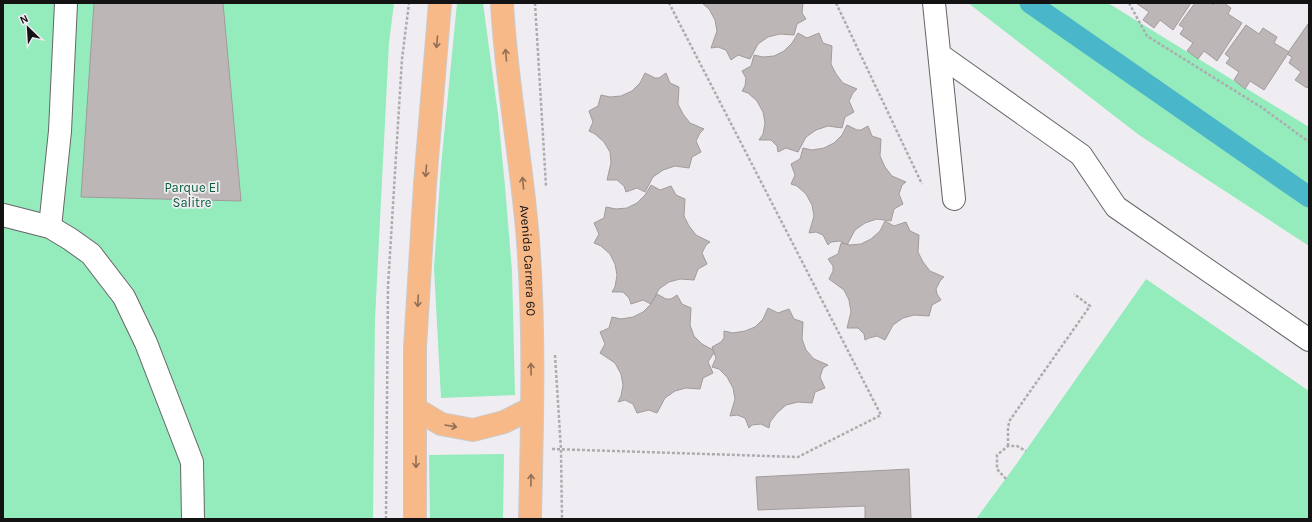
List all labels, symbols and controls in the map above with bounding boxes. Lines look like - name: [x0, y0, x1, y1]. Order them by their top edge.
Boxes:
- north arrow: [8, 8, 48, 48]
- text: N: [18, 12, 30, 27]
- one-way arrow: [434, 35, 441, 48]
- one-way arrow: [502, 49, 509, 62]
- one-way arrow: [422, 164, 430, 177]
- one-way arrow: [519, 177, 527, 190]
- park label: Parque El Salitre: [164, 180, 220, 210]
- street label: Avenida Carrera 60: [517, 204, 539, 317]
- one-way arrow: [414, 294, 421, 307]
- one-way arrow: [528, 363, 535, 376]
- one-way arrow: [444, 422, 457, 430]
- one-way arrow: [412, 455, 420, 468]
- one-way arrow: [527, 474, 535, 487]

